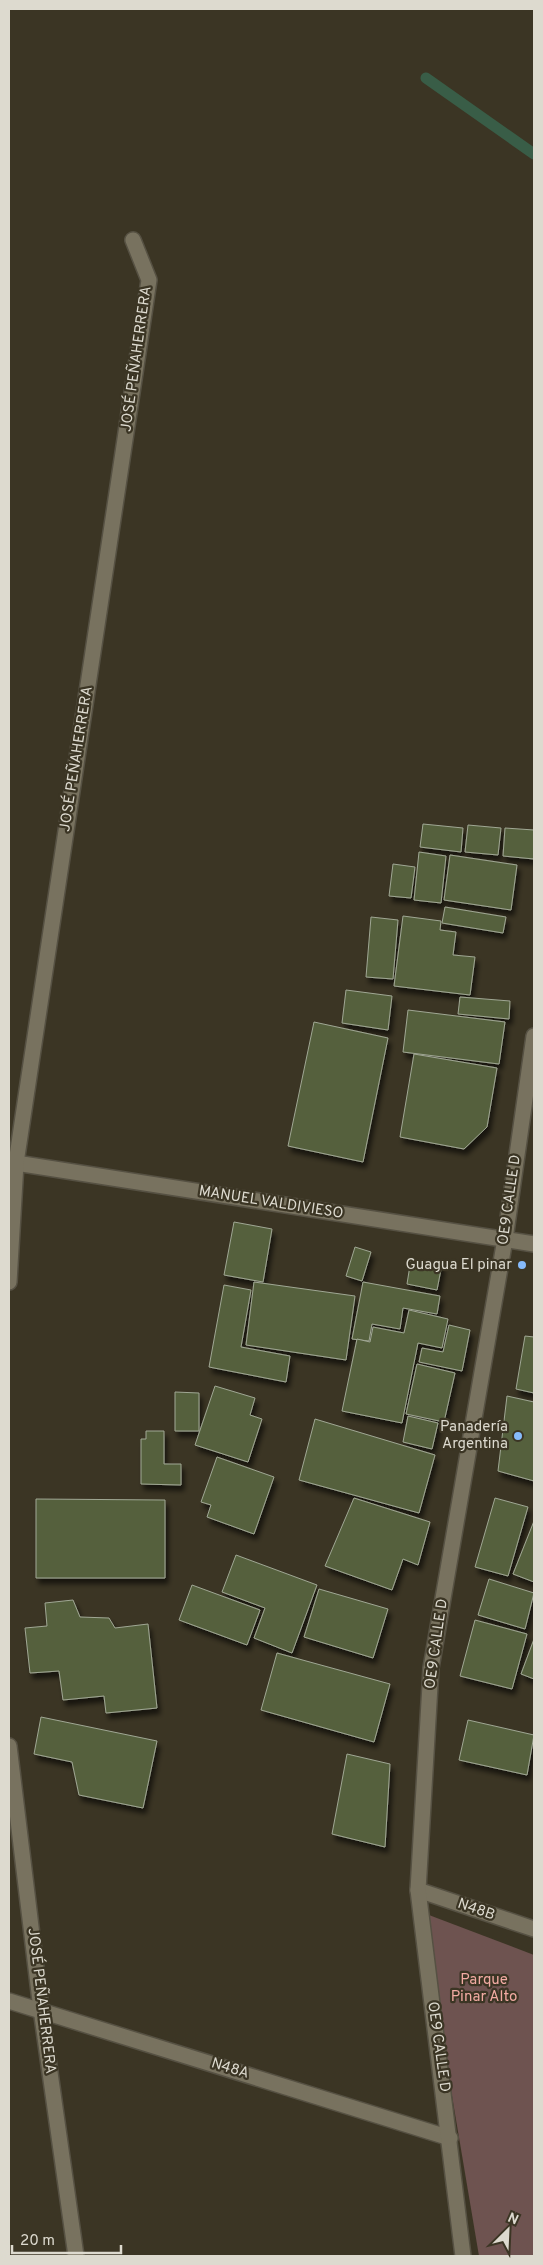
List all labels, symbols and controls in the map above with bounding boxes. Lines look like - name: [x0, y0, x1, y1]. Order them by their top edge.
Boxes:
- street label: JOSÉ PEÑAHERRERA: [116, 285, 157, 433]
- street label: JOSÉ PEÑAHERRERA: [55, 685, 98, 833]
- street label: OE9 CALLE D: [494, 1154, 526, 1246]
- street label: MANUEL VALDIVIESO: [197, 1182, 345, 1224]
- place label: Guagua El pinar: [405, 1256, 512, 1275]
- marker: Guagua El pinar: [516, 1259, 528, 1271]
- place label: Panadería Argentina: [440, 1418, 508, 1454]
- marker: Panadería Argentina: [512, 1430, 524, 1442]
- street label: OE9 CALLE D: [421, 1598, 453, 1690]
- street label: N48B: [455, 1895, 497, 1925]
- street label: JOSÉ PEÑAHERRERA: [23, 1927, 60, 2075]
- park label: Parque Pinar Alto: [451, 1971, 517, 2007]
- street label: OE9 CALLE D: [422, 2001, 454, 2093]
- street label: N48A: [209, 2054, 251, 2084]
- north arrow: [483, 2205, 533, 2255]
- text: N: [505, 2210, 521, 2229]
- scale bar: [12, 2222, 121, 2254]
- text: 20 m: [20, 2232, 55, 2251]

